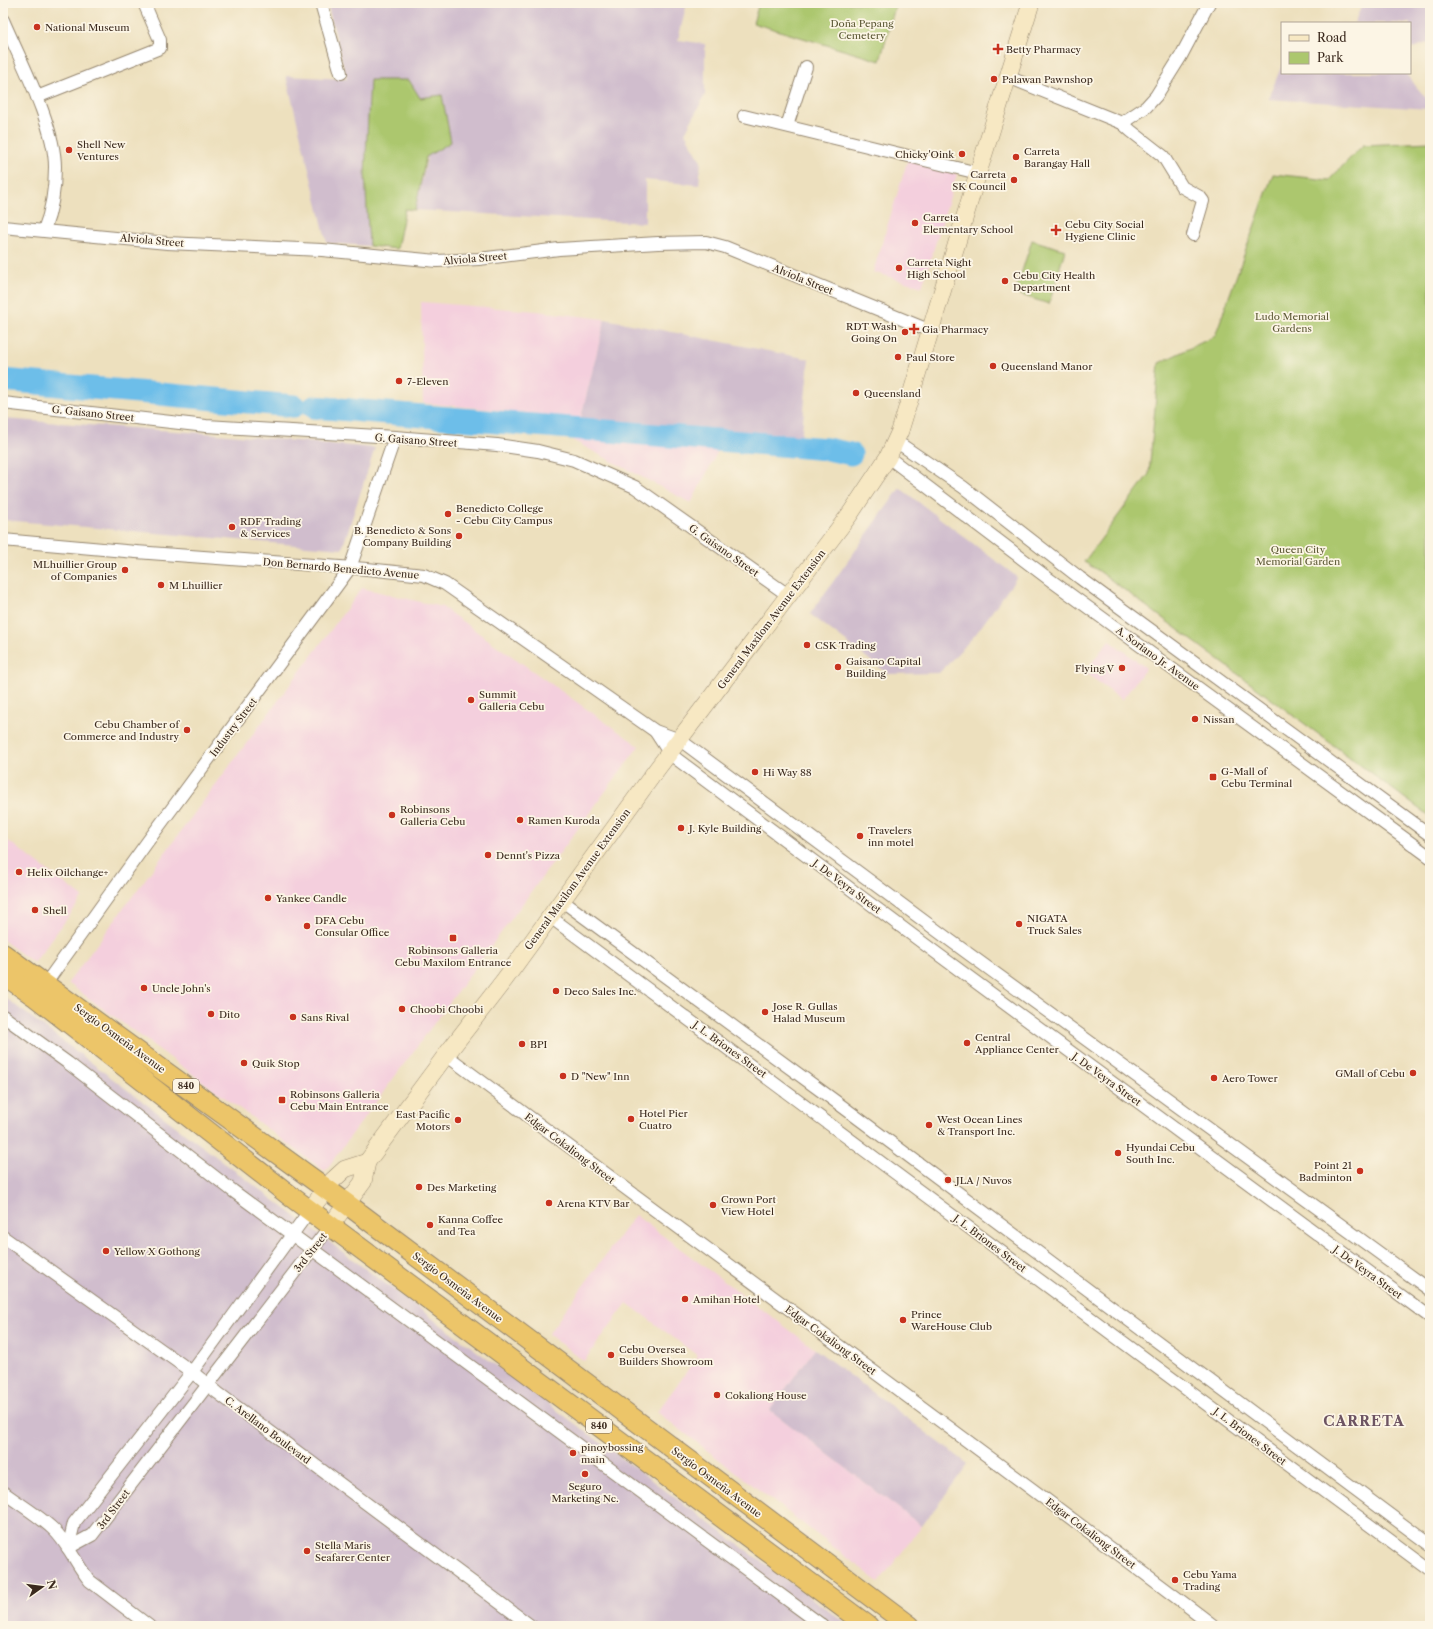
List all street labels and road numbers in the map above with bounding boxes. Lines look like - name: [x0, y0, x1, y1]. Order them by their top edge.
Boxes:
- street label: Alviola Street: [119, 231, 185, 250]
- street label: Alviola Street: [442, 249, 508, 268]
- street label: Alviola Street: [770, 261, 835, 298]
- street label: G. Gaisano Street: [51, 403, 135, 424]
- street label: G. Gaisano Street: [374, 431, 458, 450]
- street label: G. Gaisano Street: [686, 521, 762, 580]
- street label: General Maxilom Avenue Extension: [715, 546, 829, 692]
- street label: Don Bernardo Benedicto Avenue: [262, 555, 420, 582]
- street label: A. Soriano Jr. Avenue: [1113, 623, 1202, 693]
- street label: Industry Street: [207, 695, 260, 759]
- street label: General Maxilom Avenue Extension: [522, 805, 634, 953]
- street label: J. De Veyra Street: [808, 855, 884, 917]
- street label: Sergio Osmeña Avenue: [72, 1001, 168, 1076]
- street label: J. L. Briones Street: [689, 1017, 770, 1081]
- street label: J. De Veyra Street: [1068, 1049, 1144, 1109]
- road number: 840: [173, 1079, 199, 1093]
- street label: Edgar Cokaliong Street: [522, 1110, 618, 1187]
- street label: J. L. Briones Street: [949, 1210, 1029, 1275]
- street label: 3rd Street: [291, 1230, 330, 1275]
- street label: J. De Veyra Street: [1329, 1242, 1405, 1302]
- street label: Sergio Osmeña Avenue: [410, 1249, 506, 1326]
- street label: Edgar Cokaliong Street: [783, 1303, 879, 1378]
- street label: C. Arellano Boulevard: [222, 1394, 313, 1467]
- street label: J. L. Briones Street: [1209, 1403, 1289, 1468]
- road number: 840: [586, 1419, 612, 1433]
- street label: Sergio Osmeña Avenue: [669, 1444, 765, 1521]
- street label: 3rd Street: [94, 1486, 133, 1532]
- street label: Edgar Cokaliong Street: [1043, 1495, 1139, 1572]

